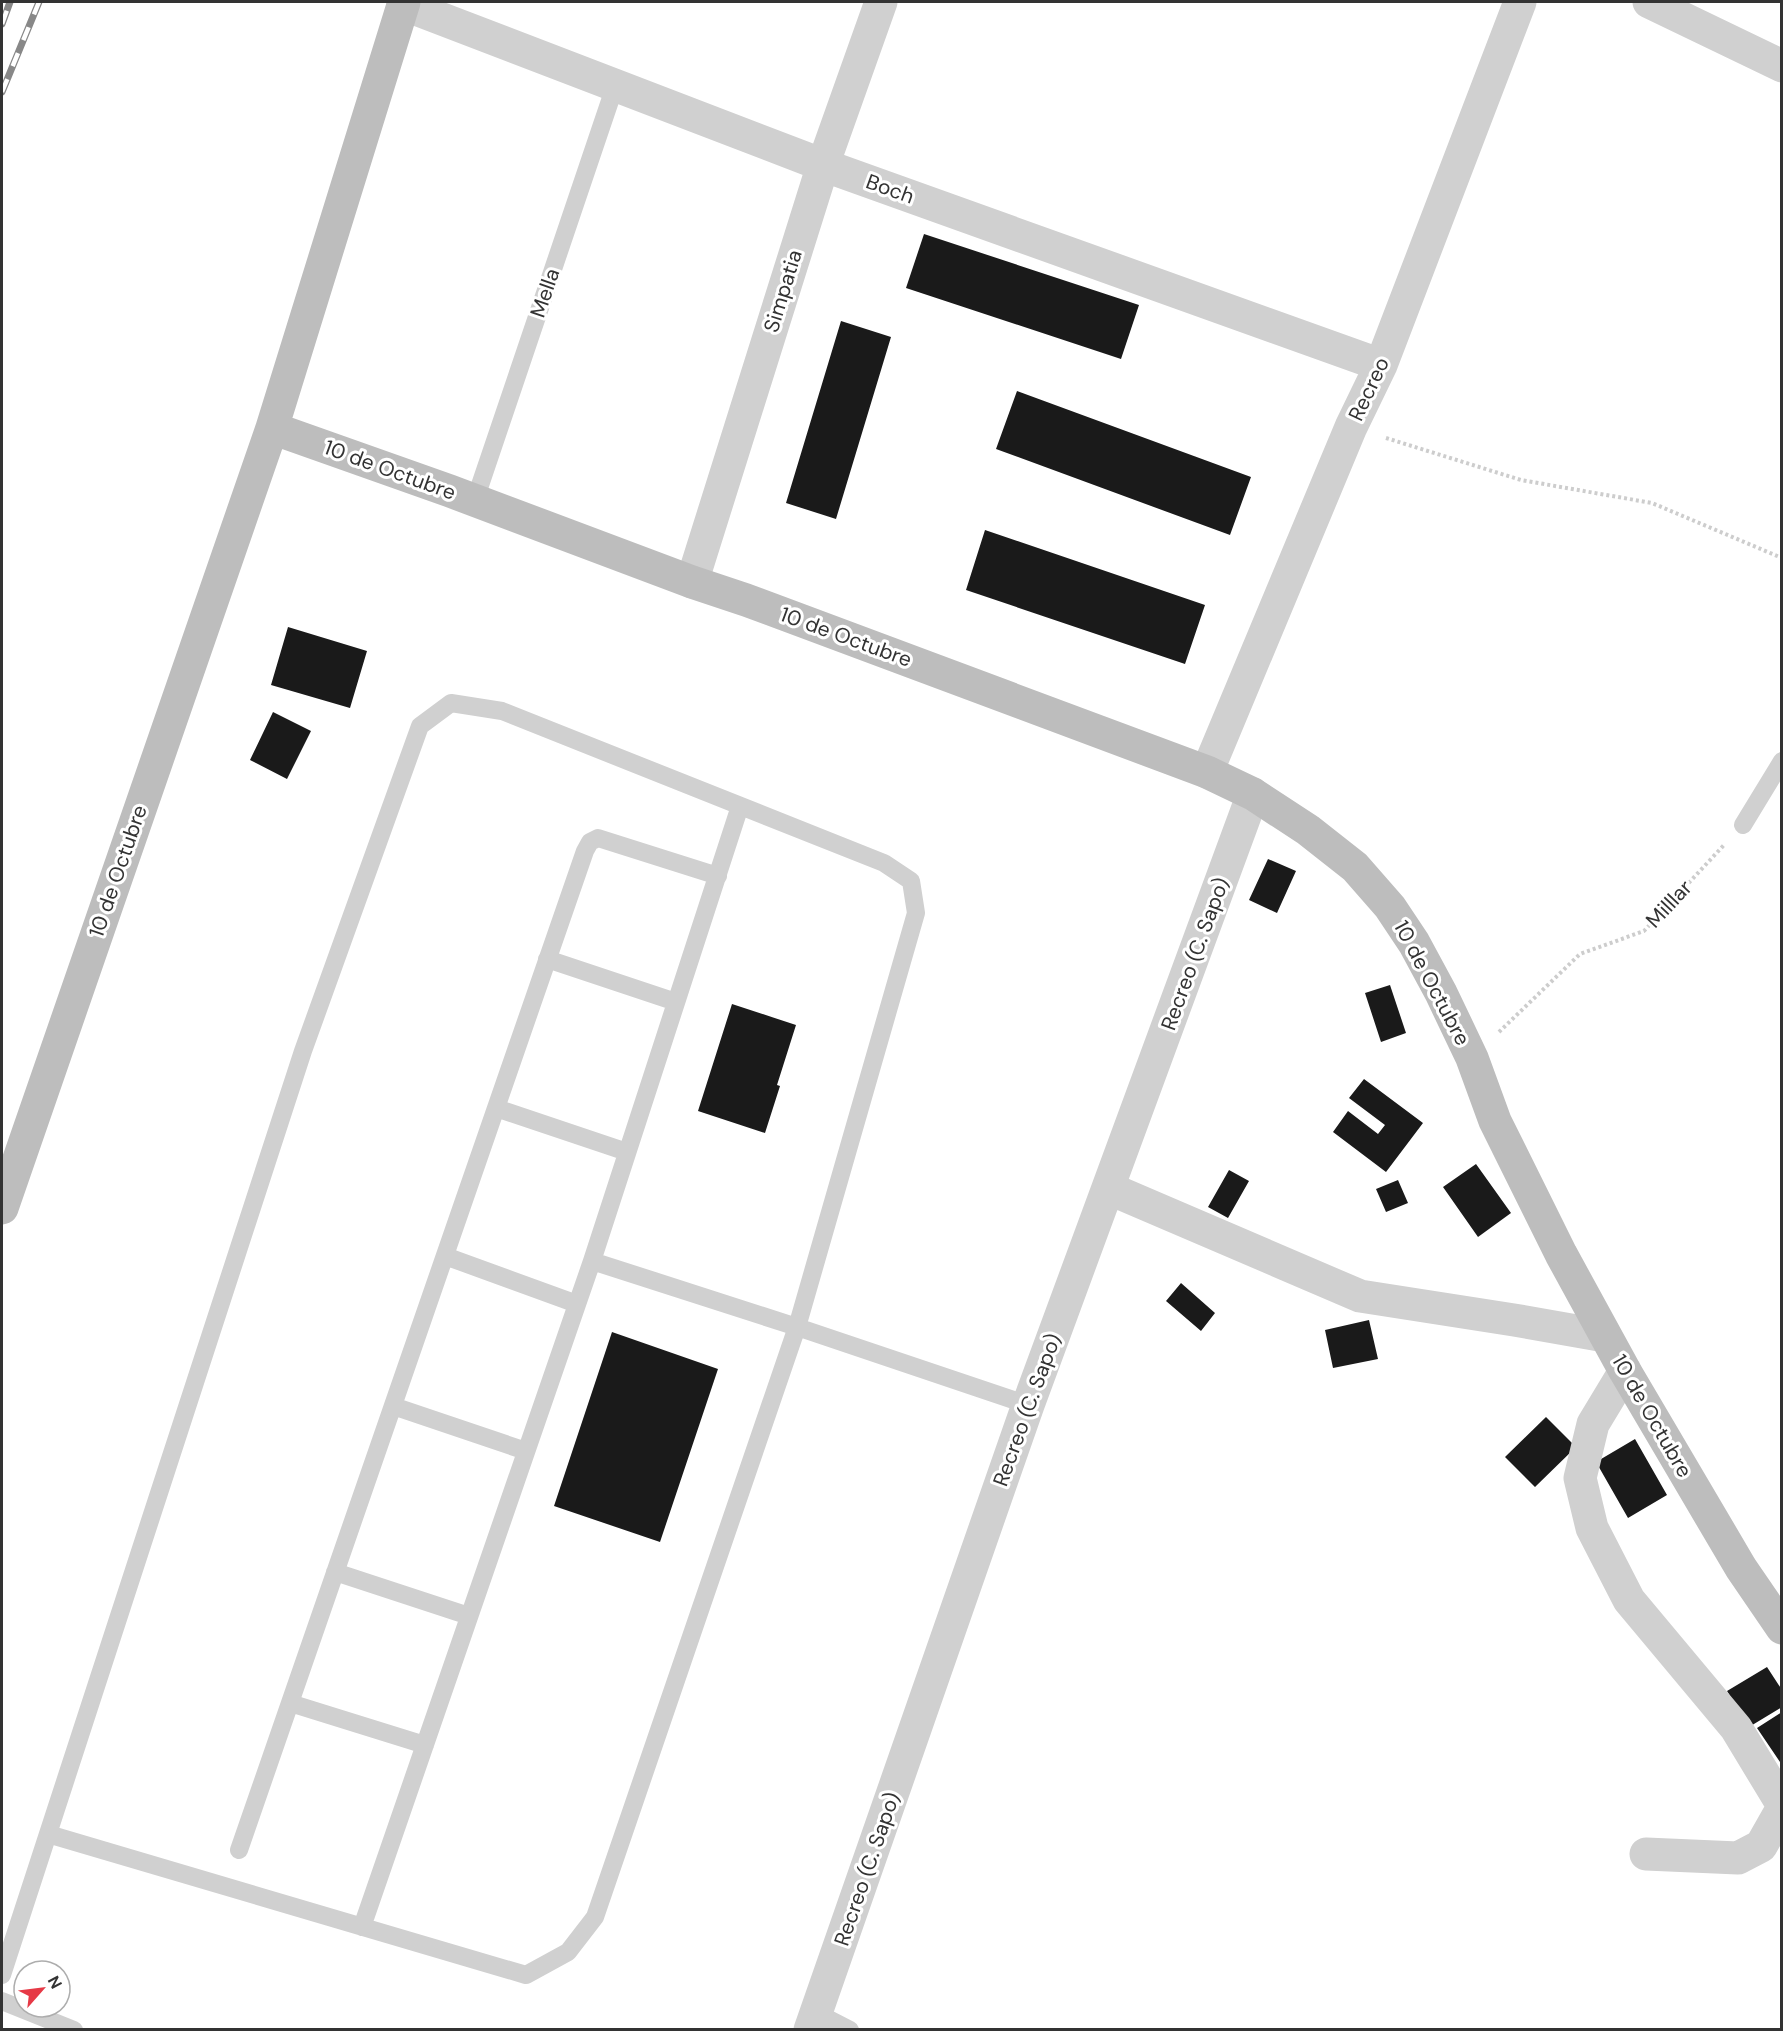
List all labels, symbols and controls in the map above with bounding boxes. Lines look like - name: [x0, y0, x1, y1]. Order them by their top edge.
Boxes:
- street label: Boch: [862, 167, 918, 211]
- street label: Simpatia: [757, 246, 809, 336]
- street label: Mella: [524, 265, 566, 321]
- street label: Recreo: [1342, 352, 1396, 426]
- street label: 10 de Octubre: [320, 433, 460, 507]
- street label: 10 de Octubre: [776, 600, 916, 674]
- street label: 10 de Octubre: [82, 801, 154, 941]
- street label: Recreo (C. Sapo): [1154, 874, 1236, 1034]
- street label: Milllar: [1640, 874, 1698, 934]
- street label: 10 de Octubre: [1387, 916, 1477, 1050]
- street label: Recreo (C. Sapo): [986, 1330, 1068, 1490]
- street label: 10 de Octubre: [1605, 1349, 1699, 1483]
- street label: Recreo (C. Sapo): [828, 1789, 906, 1949]
- north arrow: [12, 1959, 72, 2019]
- text: N: [43, 1972, 67, 1992]

